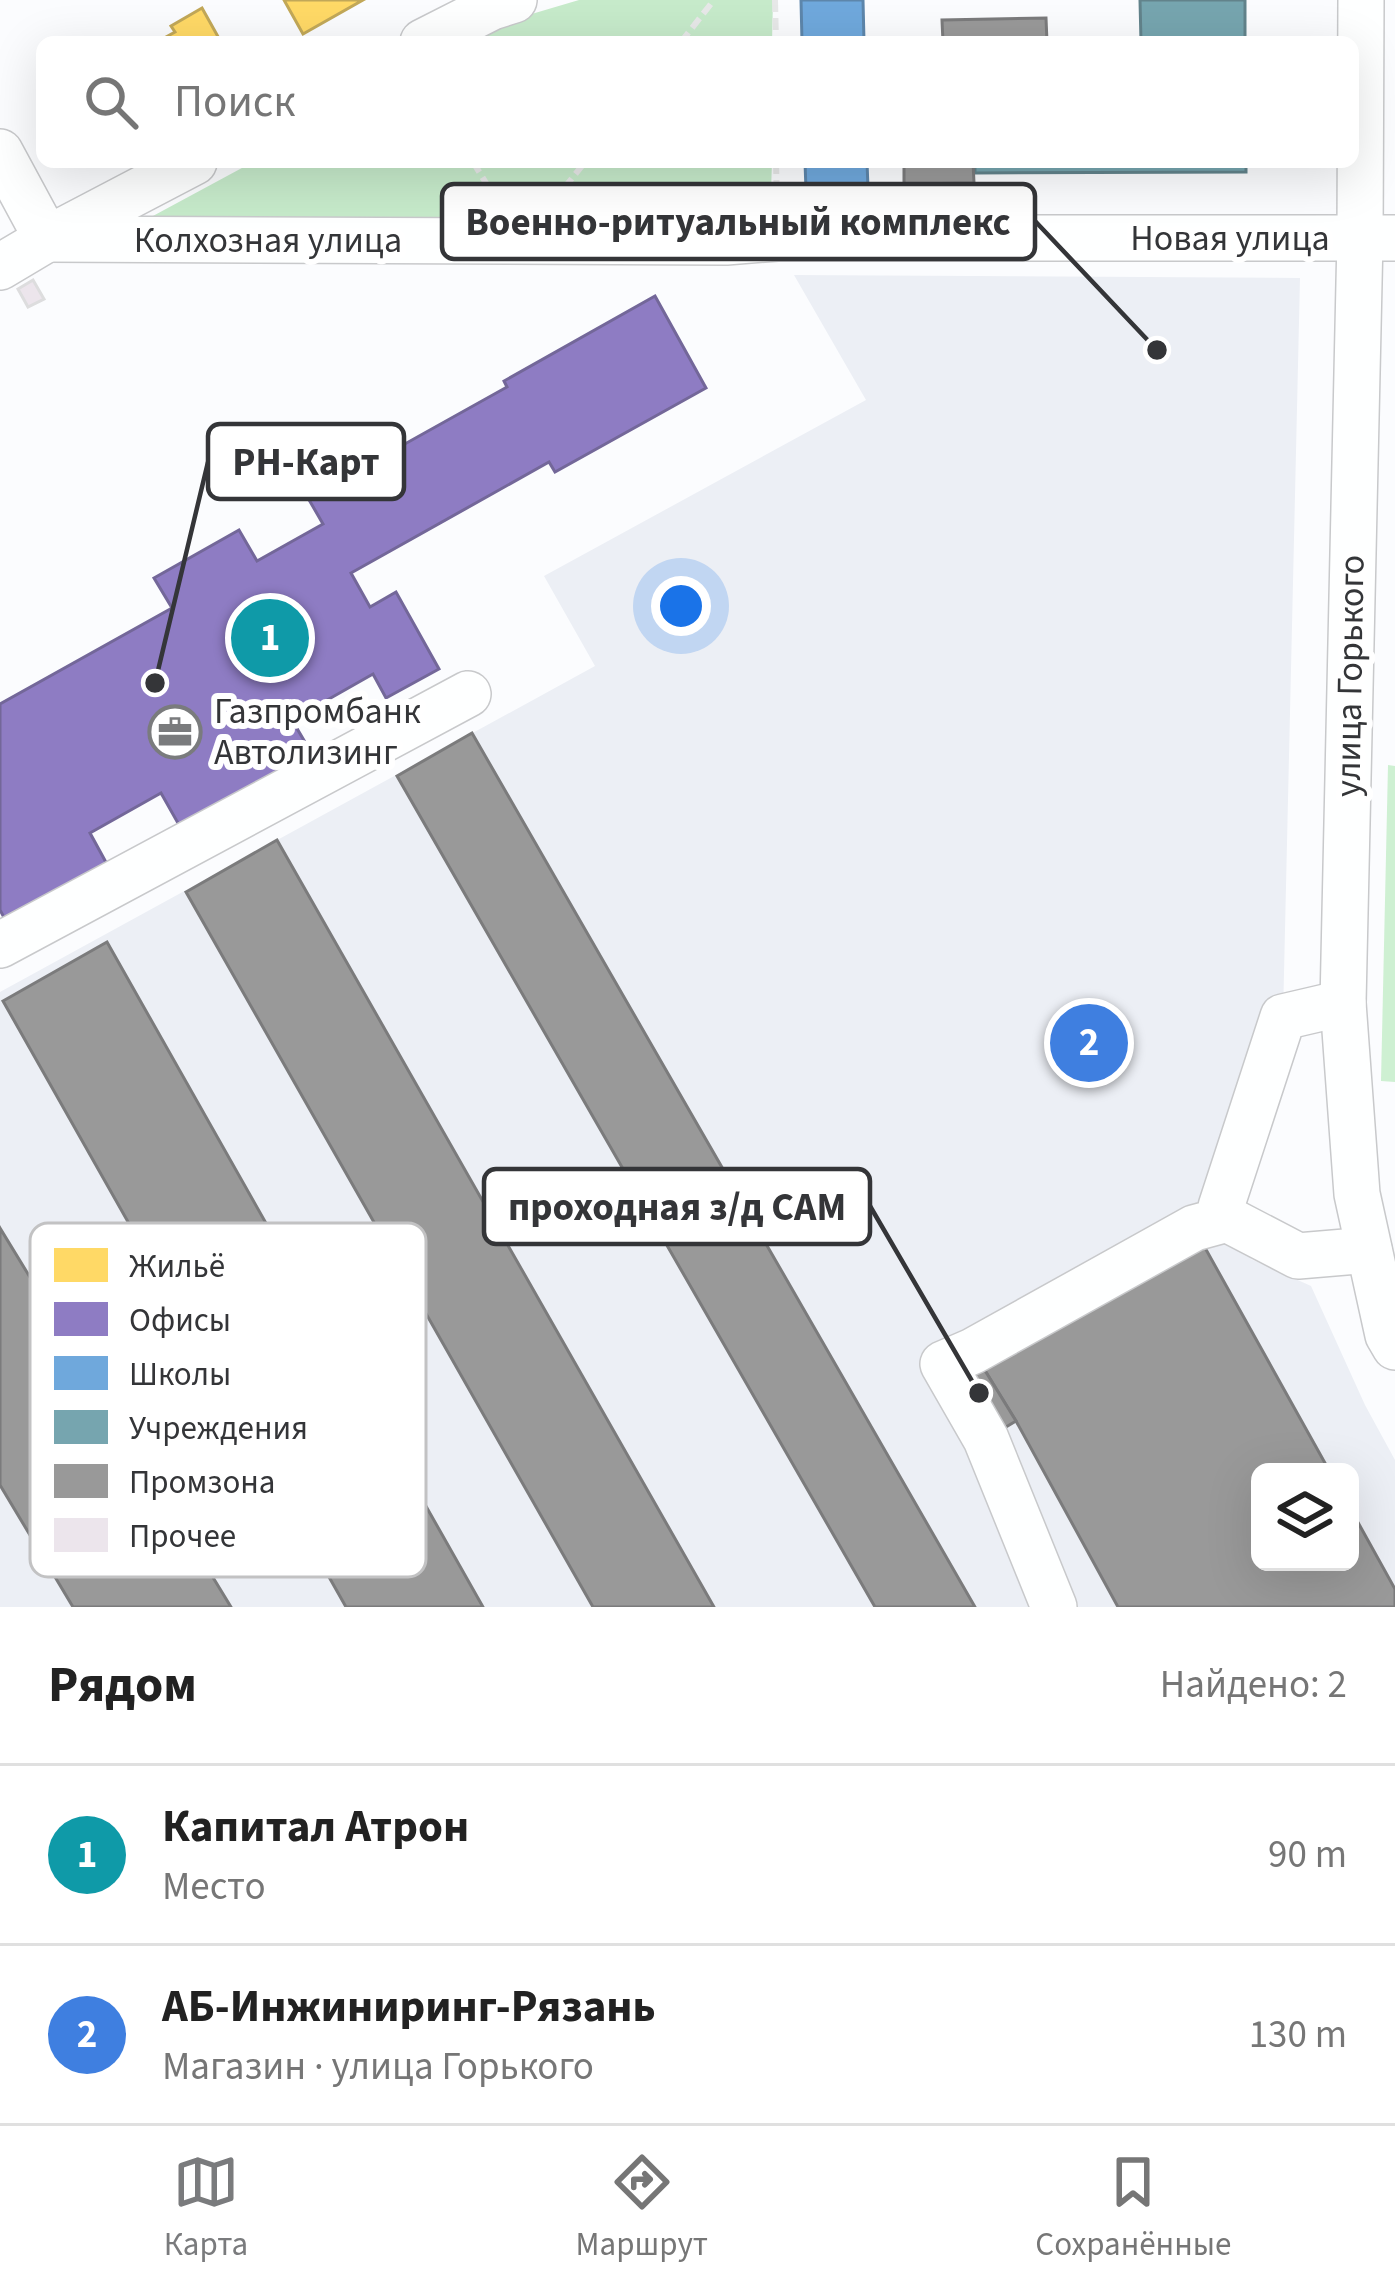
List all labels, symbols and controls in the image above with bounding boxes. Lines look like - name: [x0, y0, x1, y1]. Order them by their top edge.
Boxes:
- search box: [36, 36, 1359, 168]
- icon: search: [78, 69, 144, 135]
- text: Поиск: [174, 70, 296, 134]
- callout: Военно-ритуальный комплекс: [442, 184, 1035, 259]
- text: Военно-ритуальный комплекс: [465, 195, 1011, 251]
- street label: Новая улица: [1130, 213, 1330, 264]
- street label: Колхозная улица: [134, 215, 402, 266]
- callout: РН-Карт: [208, 424, 404, 499]
- text: РН-Карт: [232, 435, 380, 491]
- street label: улица Горького: [1322, 554, 1378, 798]
- your location: [651, 576, 711, 636]
- pin: 1: [231, 593, 309, 683]
- place label: Газпромбанк Автолизинг: [214, 686, 421, 778]
- office icon: Газпромбанк Автолизинг: [147, 704, 203, 760]
- pin: 2: [1050, 998, 1128, 1088]
- callout: проходная з/д САМ: [484, 1169, 870, 1244]
- text: проходная з/д САМ: [508, 1180, 846, 1236]
- legend: [30, 1223, 426, 1577]
- text: Жильё: [129, 1243, 225, 1290]
- text: Офисы: [129, 1297, 231, 1344]
- text: Школы: [129, 1351, 231, 1398]
- text: Учреждения: [129, 1405, 308, 1452]
- text: Промзона: [129, 1459, 276, 1506]
- map controls: [1251, 1463, 1359, 1571]
- button: layers: [1251, 1463, 1359, 1571]
- text: Прочее: [129, 1513, 236, 1560]
- text: Рядом: [48, 1649, 197, 1721]
- text: Найдено: 2: [1160, 1657, 1347, 1713]
- text: Капитал Атрон: [162, 1795, 469, 1859]
- text: 1: [77, 1827, 97, 1883]
- text: 90 m: [1268, 1827, 1347, 1883]
- text: Место: [162, 1859, 266, 1915]
- text: АБ-Инжиниринг-Рязань: [162, 1975, 656, 2039]
- text: 2: [77, 2007, 97, 2063]
- text: 130 m: [1249, 2007, 1347, 2063]
- text: Магазин · улица Горького: [162, 2039, 594, 2095]
- tab: Карта: [164, 2149, 248, 2268]
- tab: Маршрут: [576, 2149, 708, 2268]
- tab: Сохранённые: [1035, 2149, 1231, 2268]

